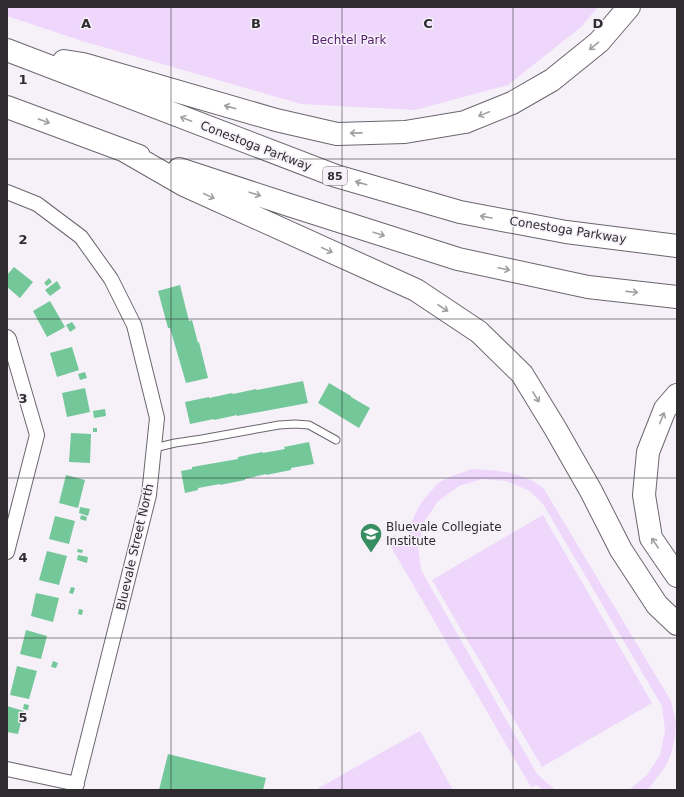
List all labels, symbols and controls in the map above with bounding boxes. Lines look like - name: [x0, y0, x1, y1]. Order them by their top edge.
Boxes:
- text: A: [81, 16, 91, 31]
- text: B: [251, 16, 261, 31]
- text: C: [423, 16, 433, 31]
- text: D: [593, 16, 604, 31]
- park label: Bechtel Park: [312, 33, 387, 47]
- one-way arrow: [588, 42, 599, 51]
- text: 1: [18, 72, 28, 87]
- one-way arrow: [223, 103, 236, 110]
- one-way arrow: [478, 111, 490, 119]
- one-way arrow: [181, 114, 193, 122]
- one-way arrow: [37, 117, 49, 125]
- street label: Conestoga Parkway: [198, 118, 314, 174]
- one-way arrow: [350, 129, 363, 137]
- road number: 85: [323, 167, 347, 185]
- one-way arrow: [354, 179, 367, 186]
- one-way arrow: [249, 191, 262, 198]
- one-way arrow: [202, 193, 214, 200]
- one-way arrow: [480, 213, 493, 221]
- street label: Conestoga Parkway: [509, 214, 627, 246]
- one-way arrow: [372, 231, 385, 238]
- text: 2: [18, 232, 28, 247]
- one-way arrow: [321, 247, 333, 254]
- one-way arrow: [497, 266, 510, 274]
- one-way arrow: [625, 288, 638, 296]
- one-way arrow: [437, 304, 448, 312]
- text: 3: [18, 391, 28, 406]
- one-way arrow: [532, 391, 540, 402]
- one-way arrow: [658, 413, 666, 425]
- street label: Bluevale Street North: [114, 482, 156, 612]
- place label: Bluevale Collegiate Institute: [386, 520, 502, 548]
- school or university icon: Bluevale Collegiate Institute: [358, 521, 384, 554]
- one-way arrow: [651, 538, 659, 549]
- text: 4: [18, 550, 28, 565]
- text: 5: [18, 710, 28, 725]

